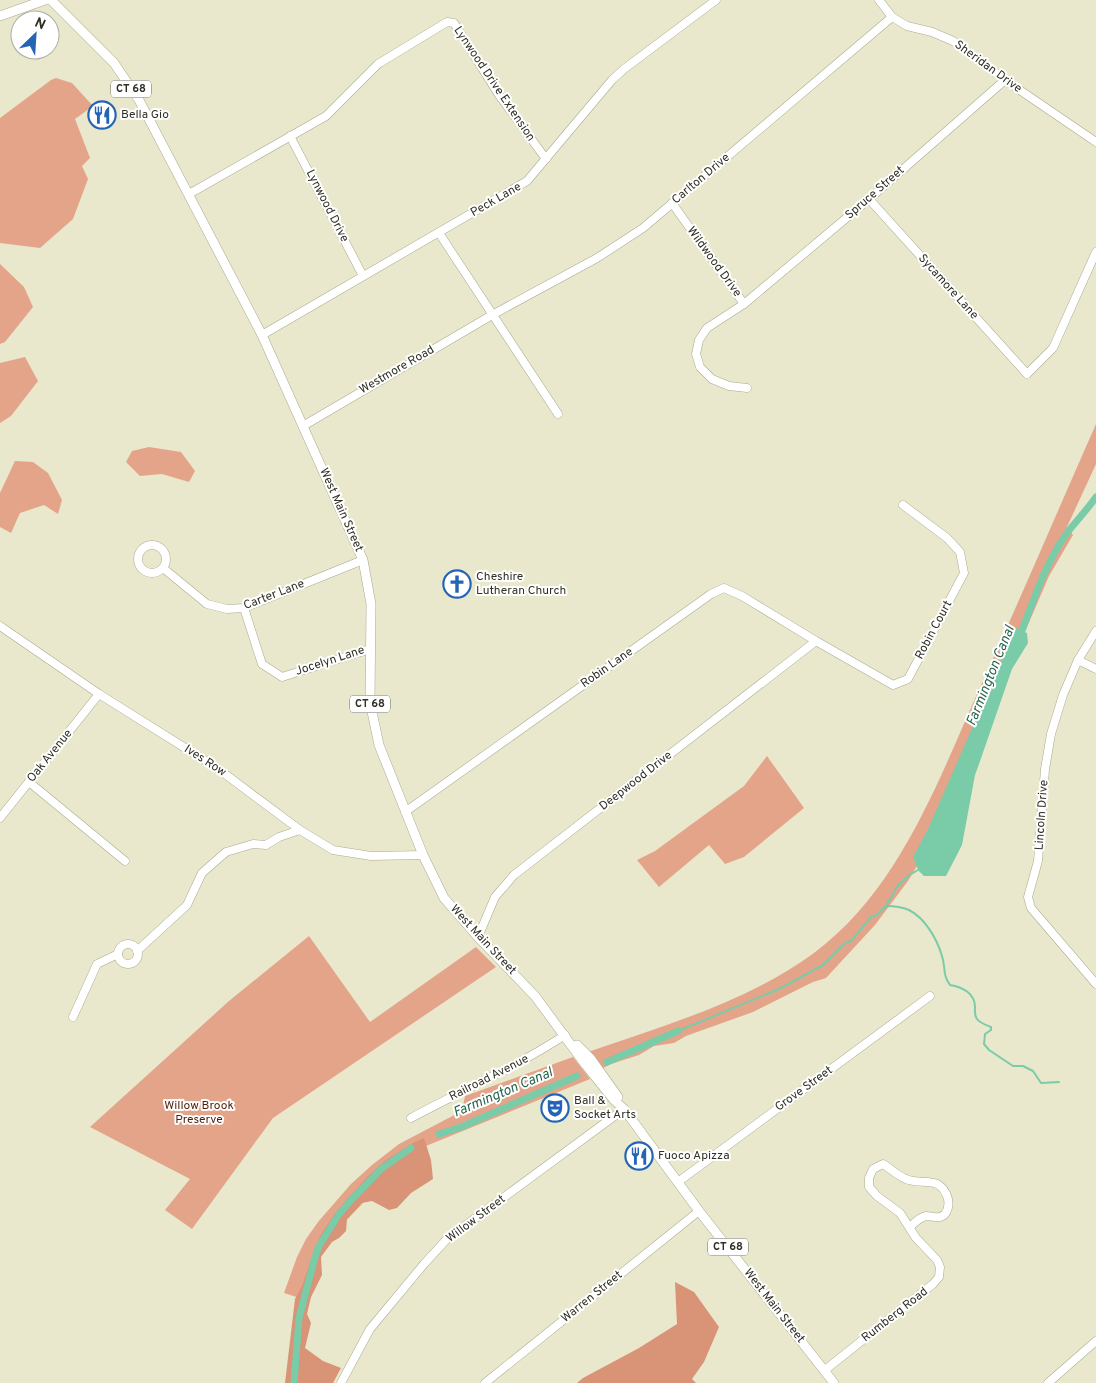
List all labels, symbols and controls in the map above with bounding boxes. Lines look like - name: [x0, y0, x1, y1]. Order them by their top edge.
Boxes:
- north arrow: [10, 10, 60, 60]
- text: N: [32, 15, 48, 34]
- street label: Lynwood Drive Extension: [449, 23, 539, 145]
- street label: Sheridan Drive: [951, 37, 1025, 97]
- road number: CT 68: [111, 80, 151, 98]
- restaurant icon: Bella Gio: [87, 100, 117, 130]
- place label: Bella Gio: [121, 107, 169, 123]
- street label: Carlton Drive: [669, 150, 733, 208]
- street label: Spruce Street: [842, 163, 908, 223]
- street label: Lynwood Drive: [302, 167, 352, 245]
- street label: Peck Lane: [468, 179, 524, 221]
- street label: Wildwood Drive: [683, 224, 745, 300]
- street label: Sycamore Lane: [914, 251, 982, 323]
- street label: Westmore Road: [357, 342, 437, 398]
- street label: West Main Street: [315, 465, 367, 555]
- church icon: Cheshire Lutheran Church: [442, 569, 472, 599]
- place label: Cheshire Lutheran Church: [476, 569, 566, 599]
- street label: Carter Lane: [241, 576, 307, 614]
- street label: Robin Court: [912, 598, 956, 662]
- water label: Farmington Canal: [963, 622, 1019, 728]
- street label: Jocelyn Lane: [293, 642, 367, 680]
- street label: Robin Lane: [578, 644, 636, 692]
- road number: CT 68: [350, 696, 390, 712]
- street label: Oak Avenue: [24, 726, 76, 786]
- street label: Ives Row: [181, 741, 229, 781]
- street label: Deepwood Drive: [596, 748, 676, 814]
- street label: Lincoln Drive: [1032, 779, 1052, 851]
- street label: West Main Street: [446, 902, 520, 978]
- street label: Railroad Avenue: [446, 1051, 532, 1105]
- street label: Grove Street: [772, 1063, 836, 1115]
- water label: Farmington Canal: [451, 1064, 557, 1122]
- theatre icon: Ball & Socket Arts: [540, 1093, 570, 1123]
- place label: Ball & Socket Arts: [574, 1093, 636, 1123]
- park label: Willow Brook Preserve: [164, 1098, 234, 1128]
- restaurant icon: Fuoco Apizza: [624, 1141, 654, 1171]
- place label: Fuoco Apizza: [658, 1148, 729, 1164]
- street label: Willow Street: [443, 1191, 509, 1247]
- road number: CT 68: [708, 1238, 748, 1256]
- street label: West Main Street: [740, 1265, 808, 1347]
- street label: Warren Street: [558, 1267, 626, 1327]
- street label: Rumberg Road: [859, 1284, 931, 1346]

